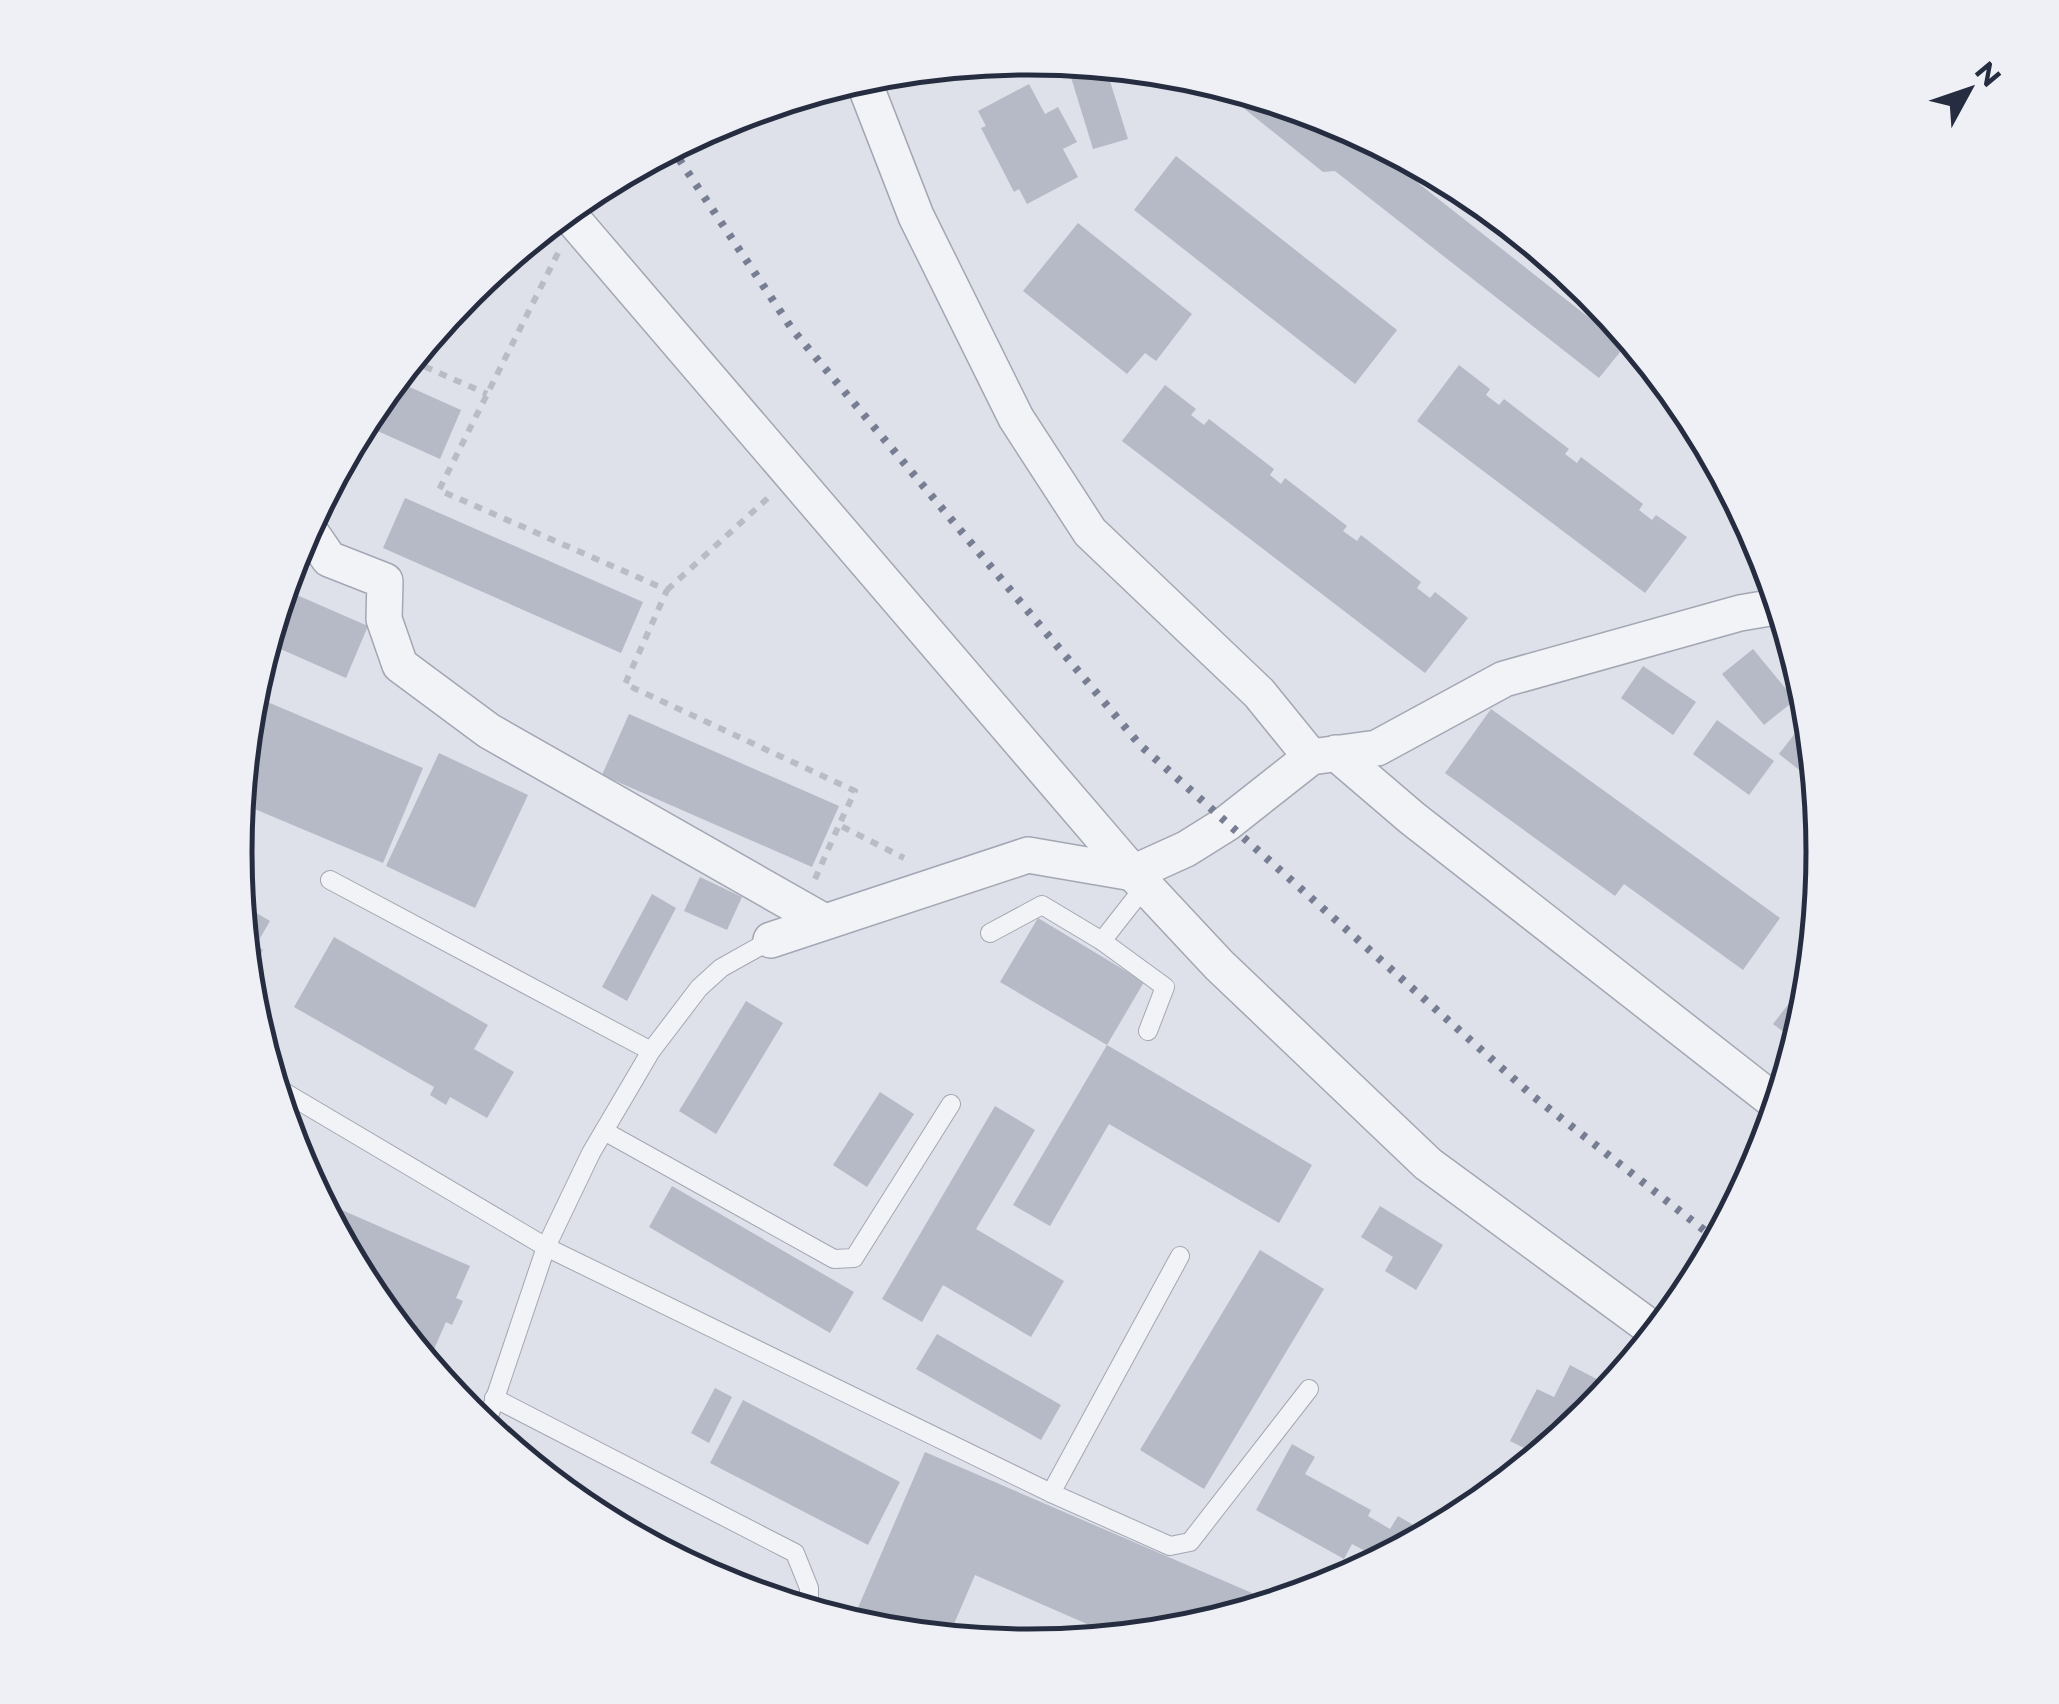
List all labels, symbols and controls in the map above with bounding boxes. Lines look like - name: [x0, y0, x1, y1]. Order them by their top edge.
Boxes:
- north arrow: [1919, 40, 2019, 140]
- text: N: [1968, 54, 2008, 94]

